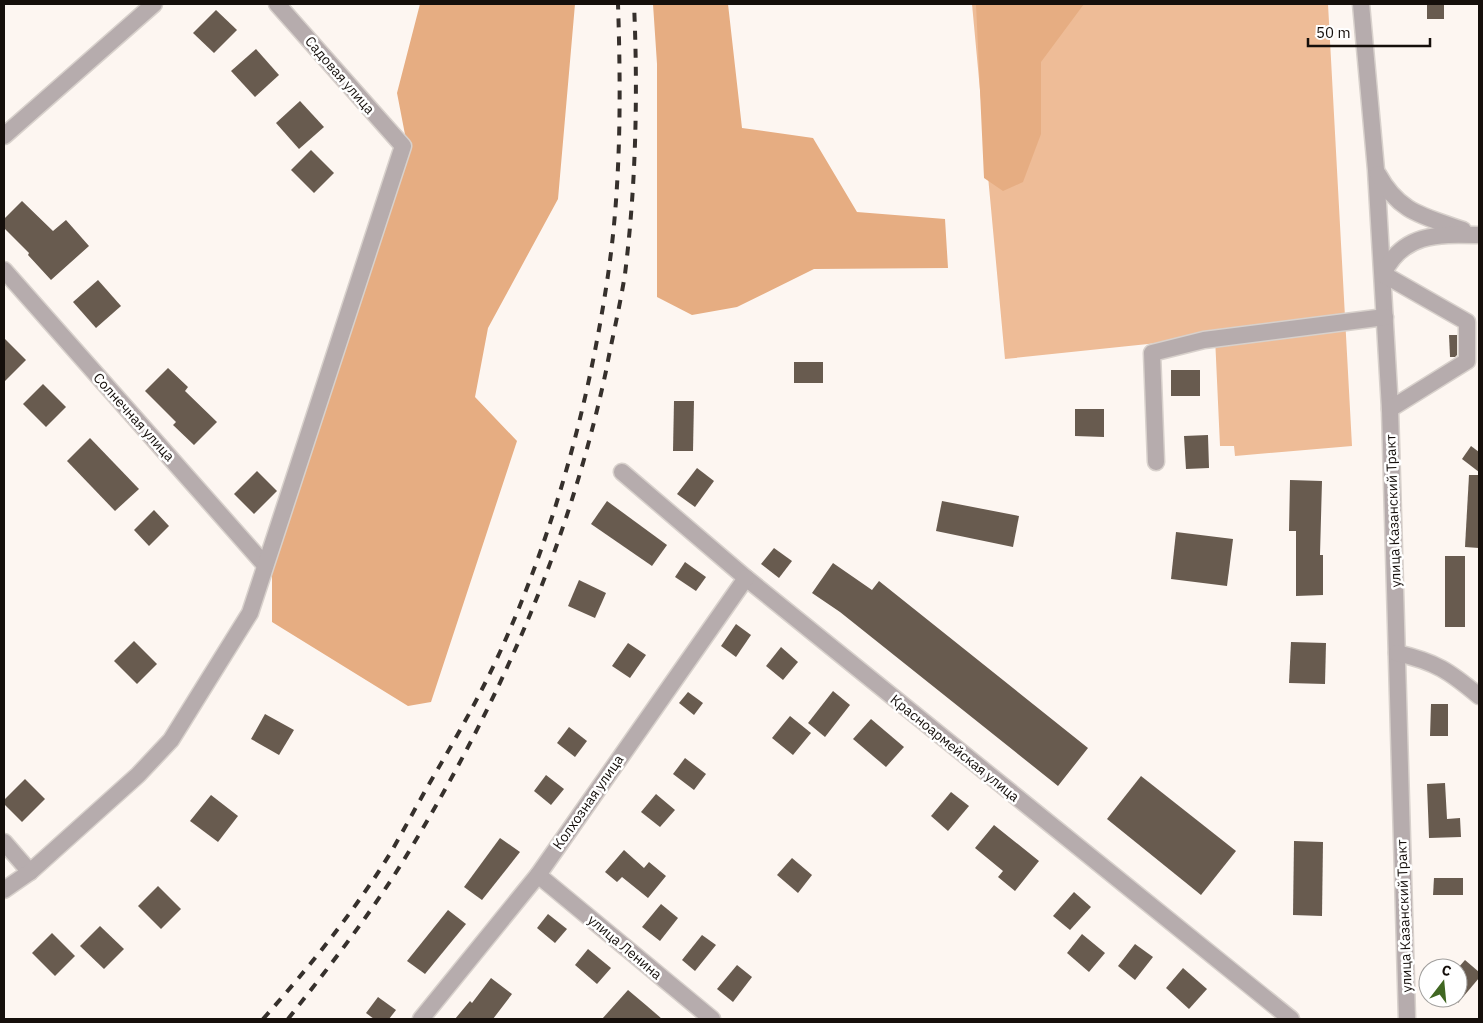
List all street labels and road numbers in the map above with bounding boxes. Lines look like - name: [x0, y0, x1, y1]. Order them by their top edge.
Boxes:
- street label: Садовая улица: [301, 32, 379, 118]
- street label: Солнечная улица: [89, 369, 179, 465]
- street label: улица Казанский Тракт: [1381, 434, 1405, 588]
- street label: Красноармейская улица: [887, 690, 1024, 806]
- street label: Колхозная улица: [549, 751, 628, 853]
- street label: улица Казанский Тракт: [1392, 839, 1416, 993]
- street label: улица Ленина: [584, 911, 666, 984]

